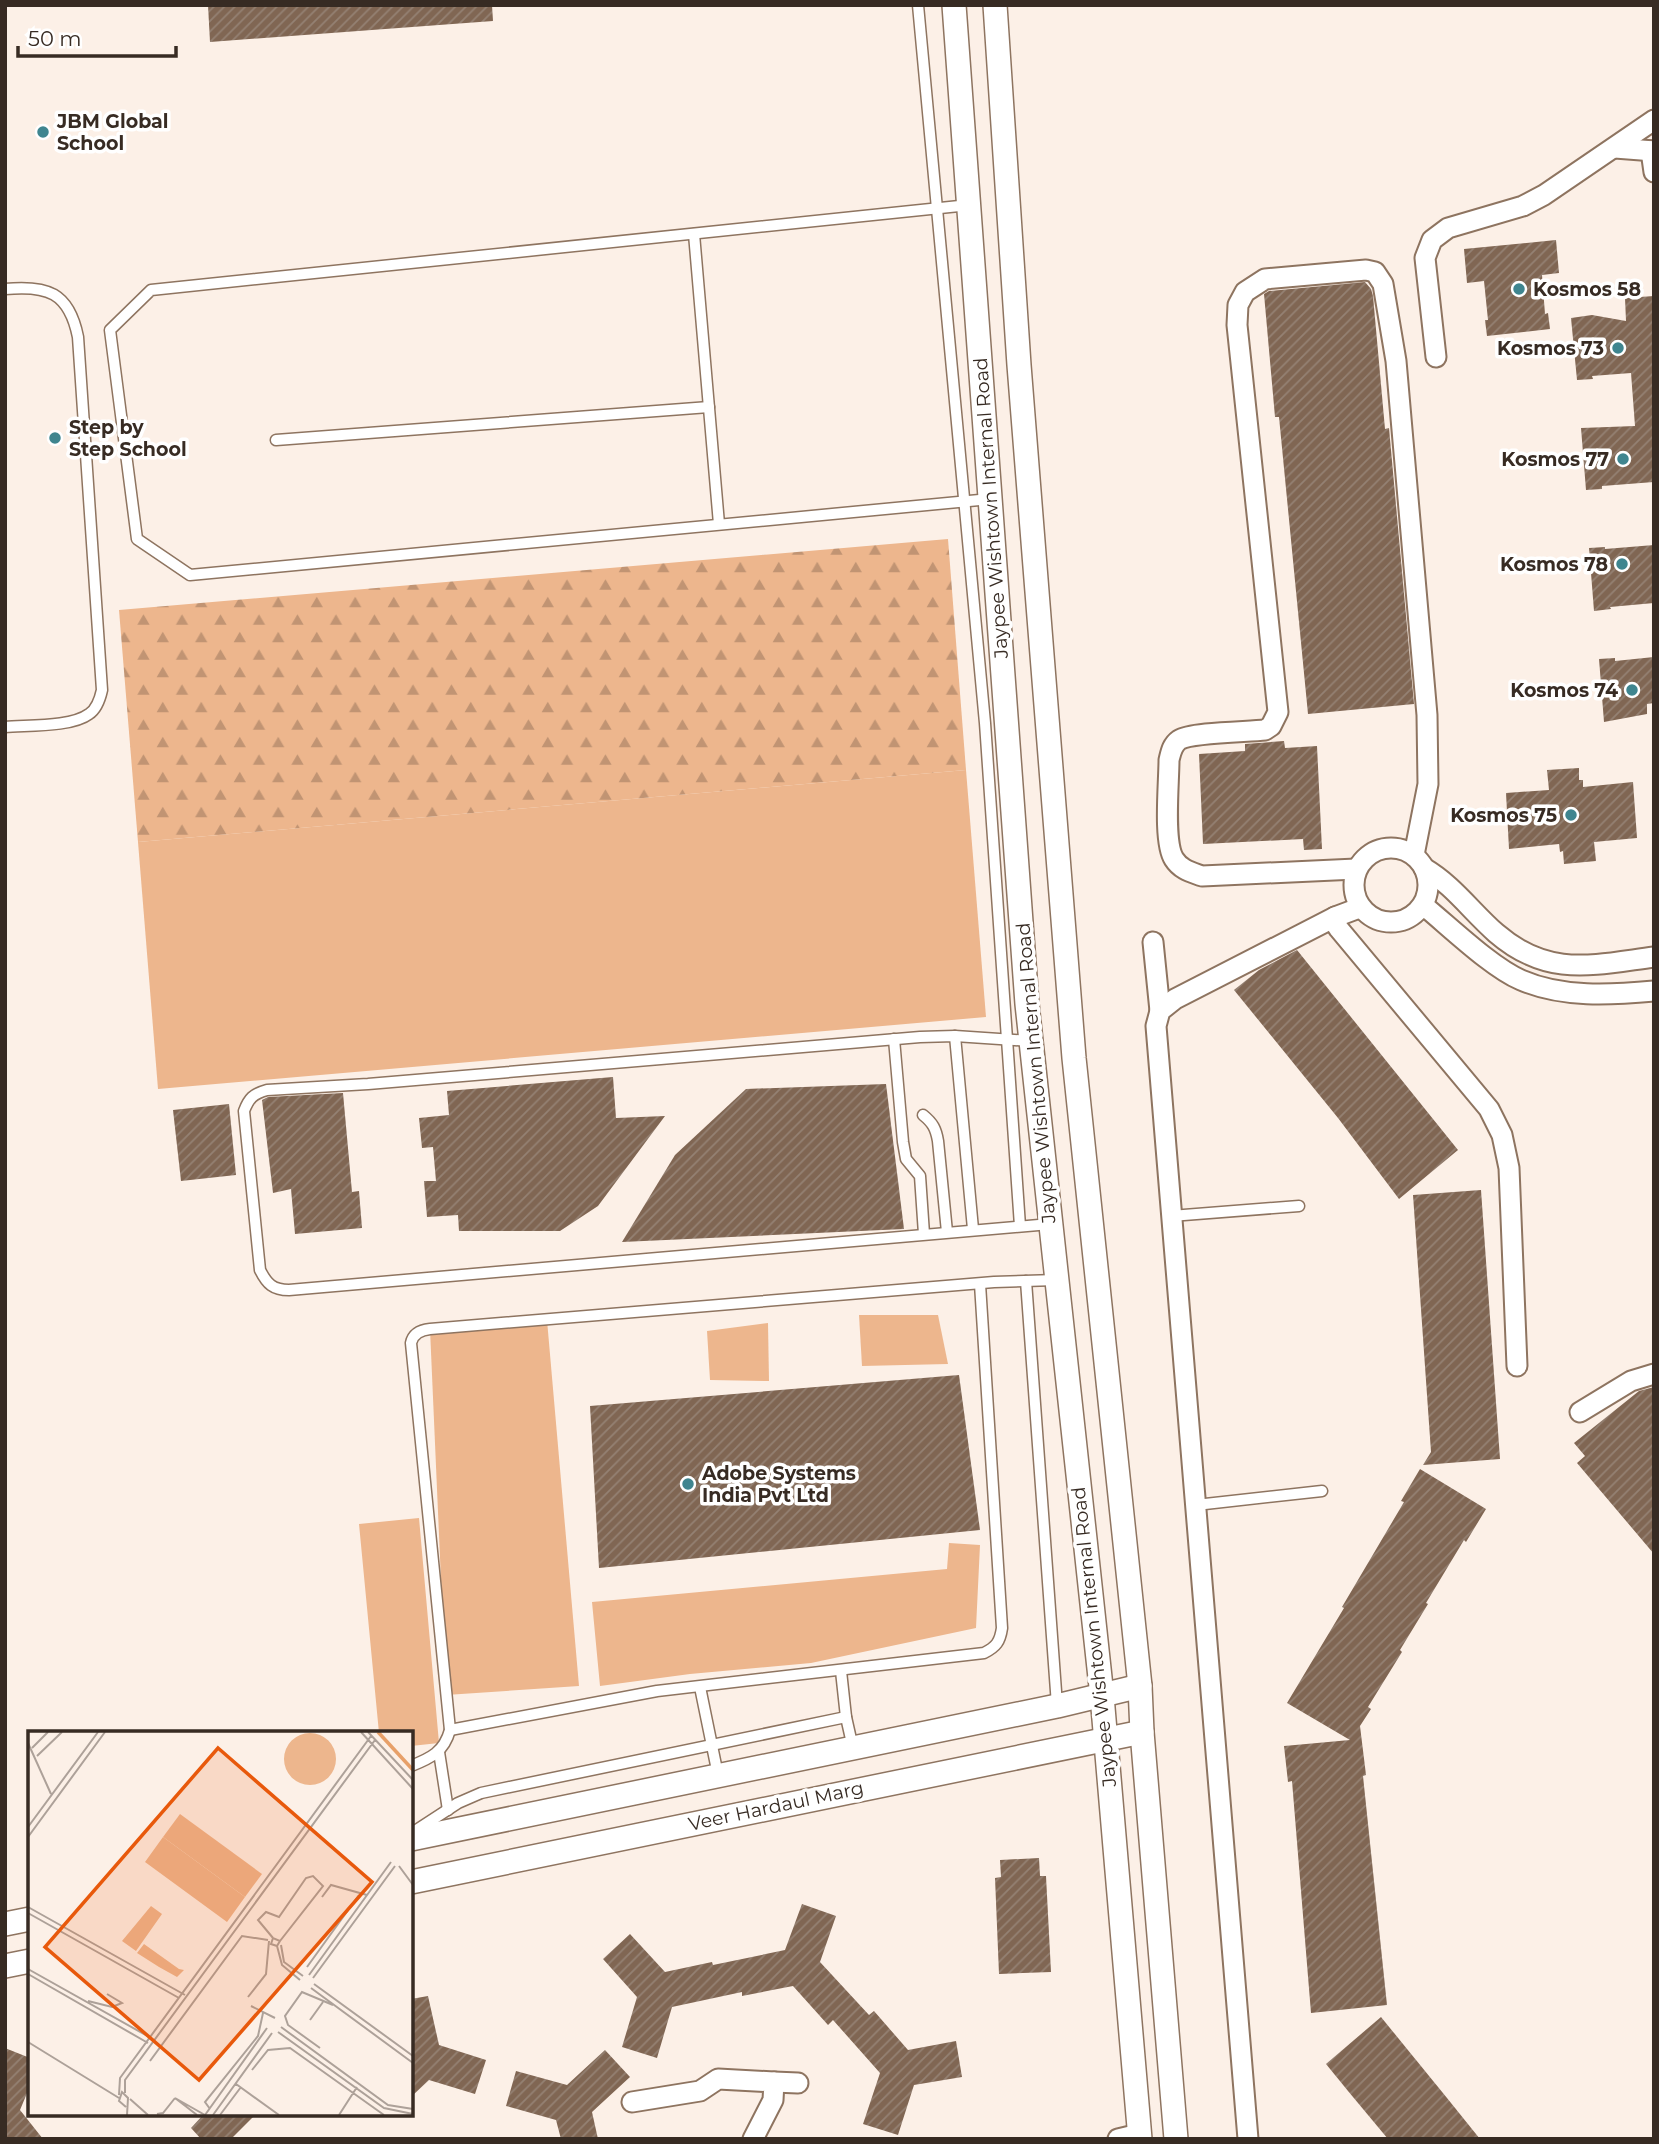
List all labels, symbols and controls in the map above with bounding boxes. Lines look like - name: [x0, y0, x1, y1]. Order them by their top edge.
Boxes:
- scale bar: [18, 14, 175, 58]
- text: 50 m: [28, 26, 82, 51]
- place label: JBM Global School: [56, 110, 169, 155]
- marker: JBM Global School: [35, 124, 51, 140]
- place label: Kosmos 58: [1533, 278, 1641, 301]
- marker: Kosmos 58: [1511, 281, 1527, 297]
- place label: Kosmos 73: [1497, 337, 1604, 360]
- marker: Kosmos 73: [1610, 340, 1626, 356]
- street label: Jaypee Wishtown Internal Road: [969, 357, 1013, 660]
- place label: Step by Step School: [69, 416, 187, 461]
- marker: Step by Step School: [47, 430, 63, 446]
- place label: Kosmos 77: [1501, 448, 1609, 471]
- marker: Kosmos 77: [1615, 451, 1631, 467]
- place label: Kosmos 78: [1500, 553, 1608, 576]
- marker: Kosmos 78: [1614, 556, 1630, 572]
- place label: Kosmos 74: [1510, 679, 1618, 702]
- marker: Kosmos 74: [1624, 682, 1640, 698]
- place label: Kosmos 75: [1450, 804, 1557, 827]
- marker: Kosmos 75: [1563, 807, 1579, 823]
- street label: Jaypee Wishtown Internal Road: [1011, 922, 1061, 1225]
- place label: Adobe Systems India Pvt Ltd: [701, 1462, 856, 1507]
- marker: Adobe Systems India Pvt Ltd: [680, 1476, 696, 1492]
- street label: Jaypee Wishtown Internal Road: [1067, 1486, 1121, 1789]
- inset map: [28, 1731, 413, 2116]
- street label: Veer Hardaul Marg: [686, 1776, 866, 1836]

